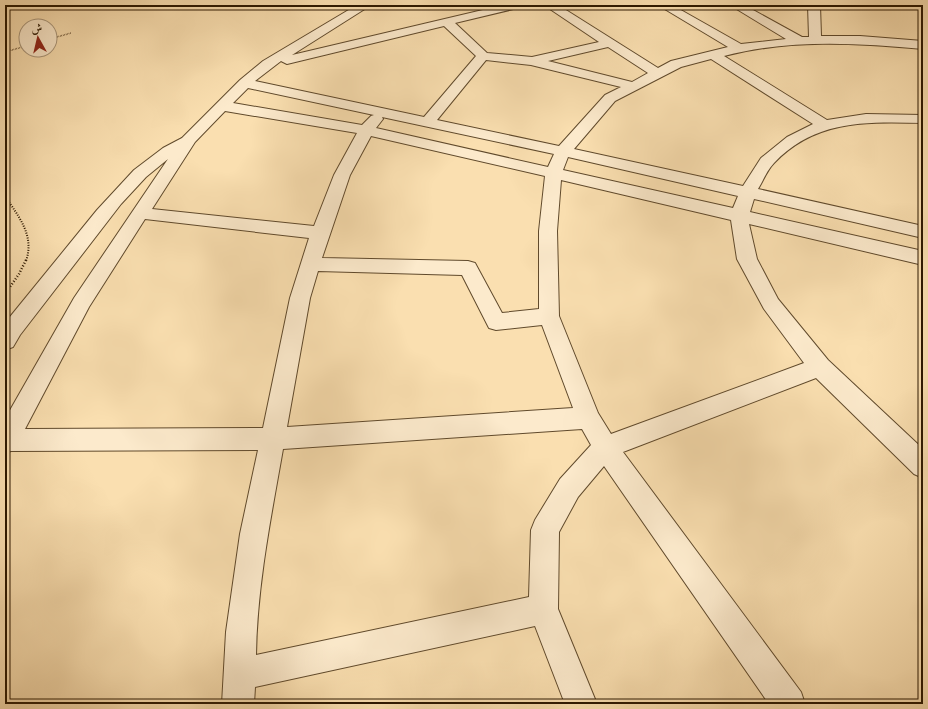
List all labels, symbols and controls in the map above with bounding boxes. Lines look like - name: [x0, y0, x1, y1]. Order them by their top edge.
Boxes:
- north arrow: [18, 18, 58, 58]
- text: ش: [30, 21, 43, 36]

